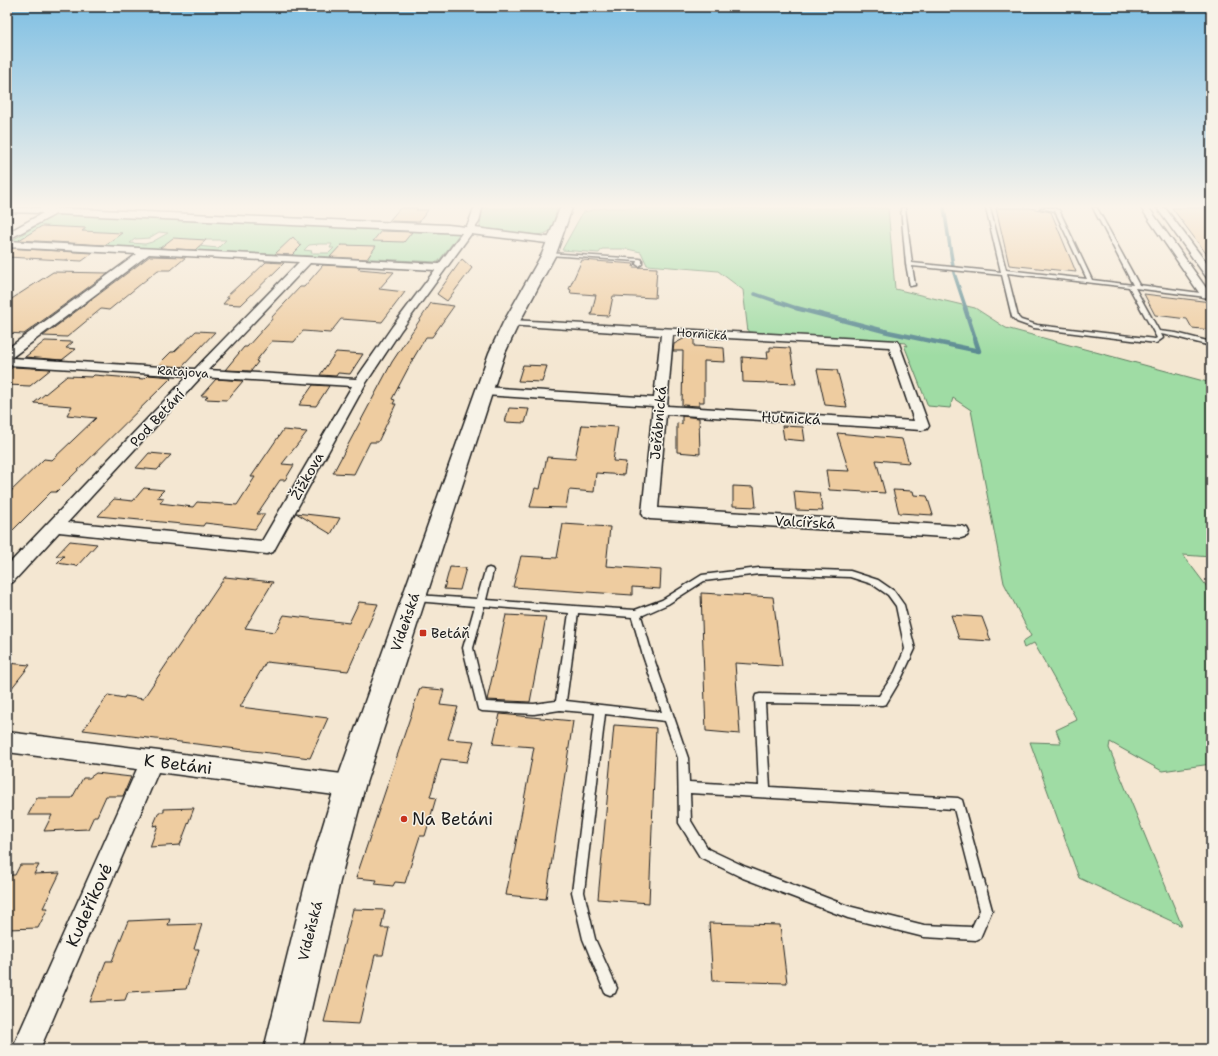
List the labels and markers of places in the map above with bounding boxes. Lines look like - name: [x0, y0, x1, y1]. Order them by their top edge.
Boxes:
- place label: Betáň: [431, 624, 470, 642]
- marker: Betáň: [418, 628, 428, 638]
- place label: Na Betáni: [412, 808, 493, 830]
- marker: Na Betáni: [399, 814, 409, 824]

